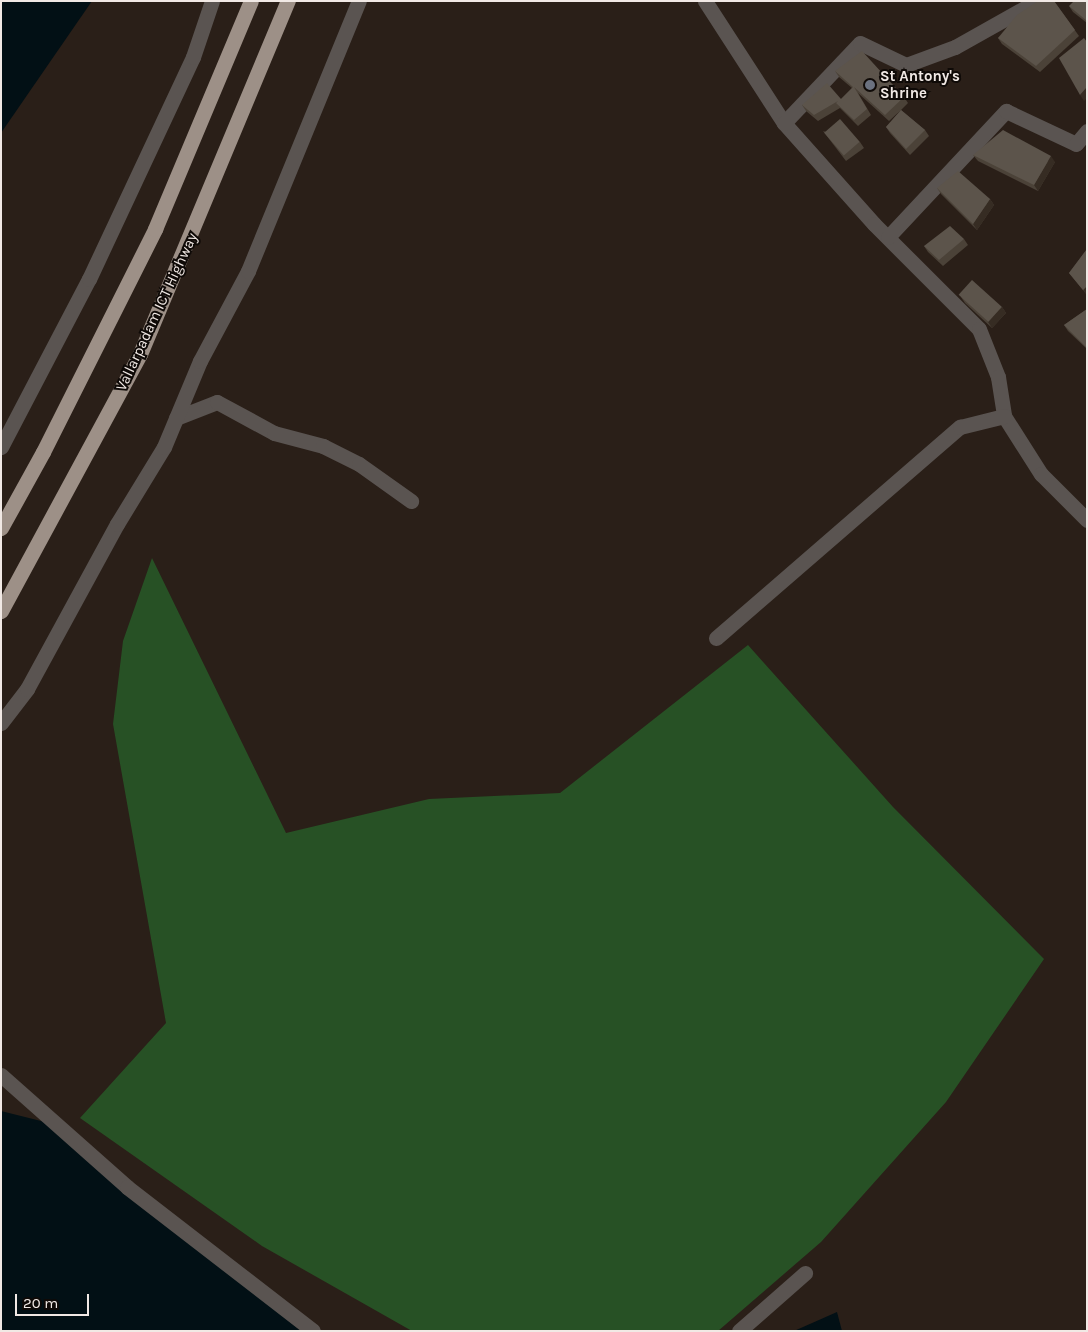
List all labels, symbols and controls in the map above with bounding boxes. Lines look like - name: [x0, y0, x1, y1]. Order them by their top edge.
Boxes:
- place label: St Antony's Shrine: [880, 67, 960, 102]
- marker: St Antony's Shrine: [864, 79, 876, 91]
- street label: Vallarpadam ICT Highway: [112, 230, 202, 394]
- scale bar: [18, 1284, 91, 1316]
- text: 20 m: [23, 1294, 58, 1312]

